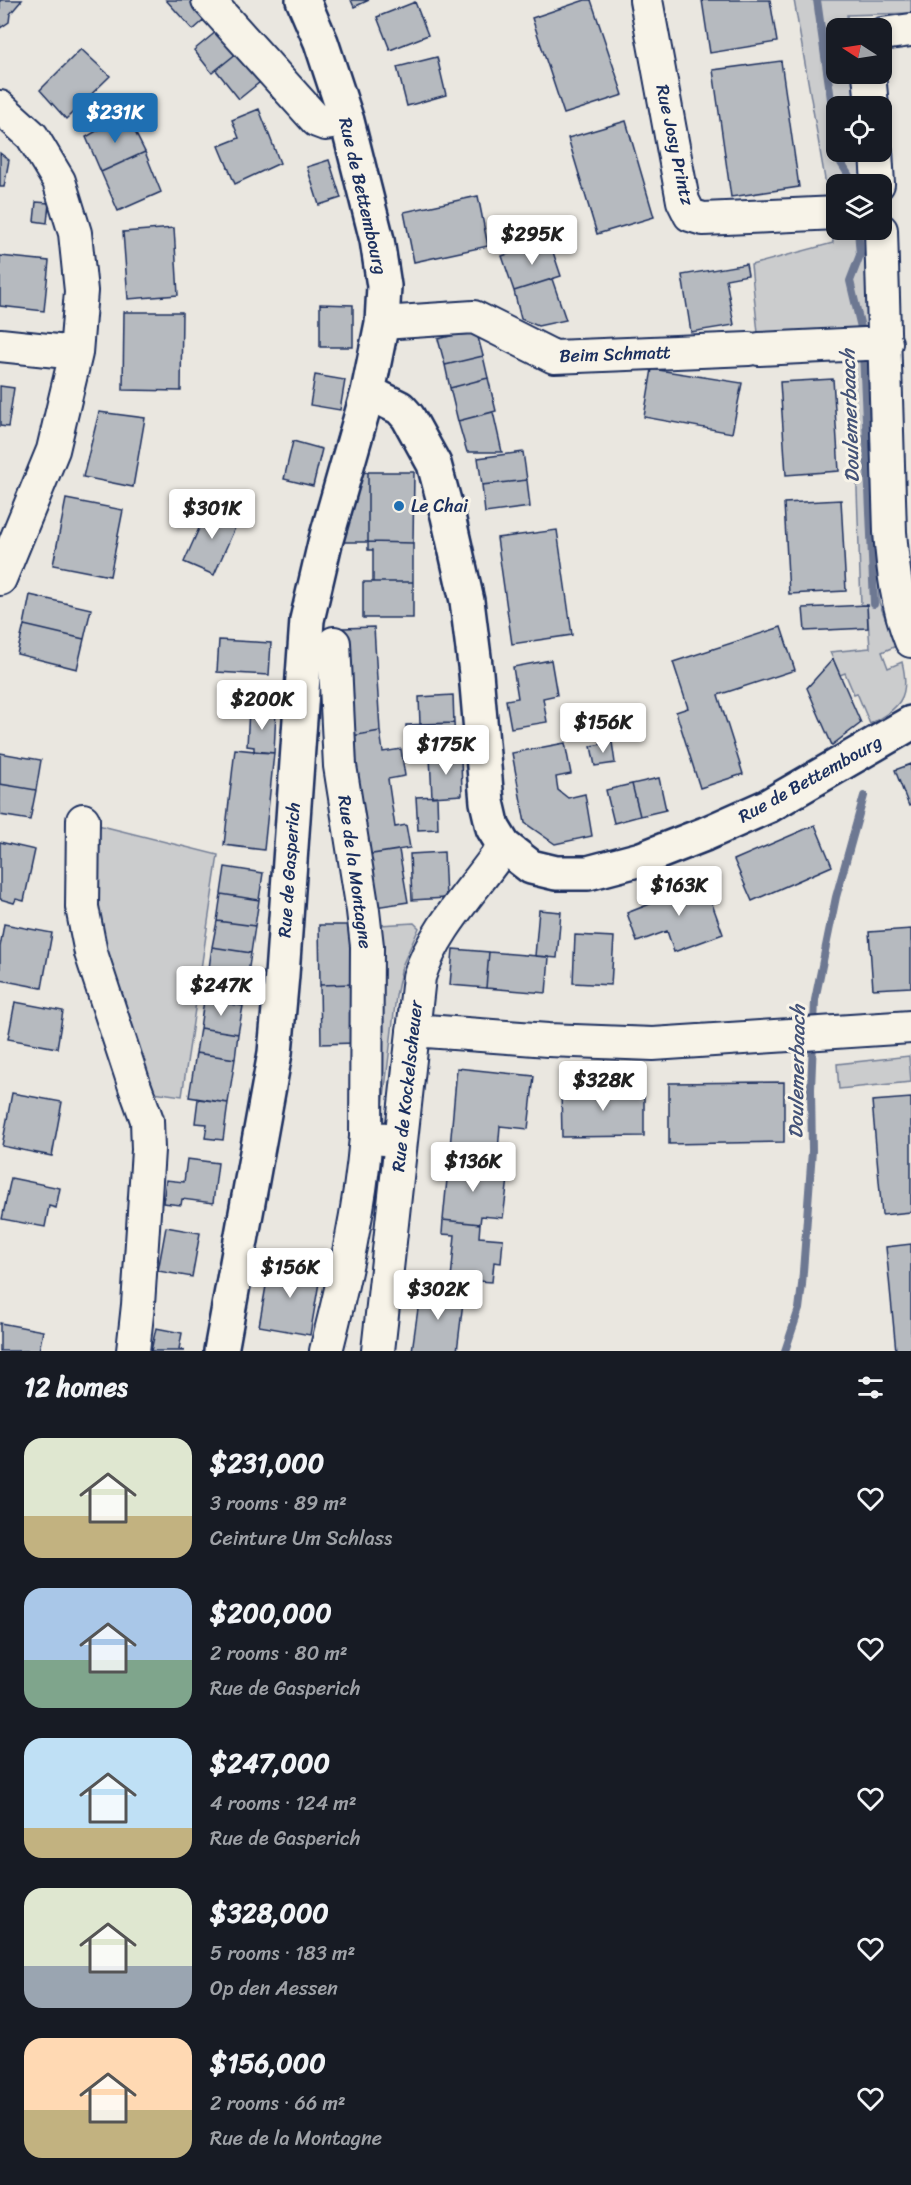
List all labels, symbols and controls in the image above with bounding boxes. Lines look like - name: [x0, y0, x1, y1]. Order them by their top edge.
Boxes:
- north arrow: [826, 18, 892, 84]
- map controls: [826, 18, 892, 240]
- street label: Rue Josy Printz: [647, 82, 704, 209]
- pin: $231K: [73, 93, 157, 144]
- text: $231K: [87, 95, 143, 130]
- button: locate: [826, 96, 892, 162]
- street label: Rue de Bettembourg: [329, 114, 397, 278]
- button: layers: [826, 174, 892, 240]
- pin: $295K: [490, 215, 574, 266]
- text: $295K: [501, 217, 563, 252]
- street label: Beim Schmatt: [559, 336, 671, 372]
- water label: Doulemerbaach: [830, 347, 870, 483]
- pin: $301K: [170, 489, 254, 540]
- place label: Le Chai: [411, 490, 469, 522]
- text: $301K: [183, 491, 241, 526]
- marker: Le Chai: [392, 499, 406, 513]
- pin: $200K: [220, 680, 304, 731]
- text: $200K: [231, 682, 293, 717]
- pin: $156K: [561, 703, 645, 754]
- text: $156K: [574, 705, 632, 740]
- pin: $175K: [404, 725, 488, 776]
- street label: Rue de Bettembourg: [732, 726, 888, 832]
- text: $175K: [417, 727, 475, 762]
- street label: Rue de la Montagne: [328, 793, 382, 951]
- street label: Rue de Gasperich: [268, 801, 310, 939]
- pin: $163K: [637, 866, 721, 917]
- text: $163K: [651, 868, 707, 903]
- pin: $247K: [179, 966, 263, 1017]
- text: $247K: [190, 968, 252, 1003]
- street label: Rue de Kockelscheuer: [382, 997, 432, 1173]
- water label: Doulemerbaach: [778, 1003, 816, 1139]
- pin: $328K: [561, 1061, 645, 1112]
- text: $328K: [573, 1063, 633, 1098]
- pin: $136K: [431, 1142, 515, 1193]
- text: $136K: [445, 1144, 501, 1179]
- pin: $156K: [248, 1248, 332, 1299]
- text: $156K: [261, 1250, 319, 1285]
- pin: $302K: [396, 1270, 480, 1321]
- text: $302K: [408, 1272, 468, 1307]
- text: 12 homes: [24, 1364, 128, 1410]
- icon: filters: [854, 1371, 887, 1404]
- text: $231,000: [210, 1440, 324, 1486]
- icon: home: [72, 1462, 144, 1534]
- icon: heart: [854, 1482, 887, 1515]
- text: 3 rooms · 89 m²: [210, 1486, 347, 1521]
- text: Ceinture Um Schlass: [210, 1521, 392, 1556]
- text: $200,000: [210, 1590, 332, 1636]
- icon: home: [72, 1612, 144, 1684]
- icon: heart: [854, 1632, 887, 1665]
- text: 2 rooms · 80 m²: [210, 1636, 348, 1671]
- text: Rue de Gasperich: [210, 1671, 360, 1706]
- text: $247,000: [210, 1740, 330, 1786]
- icon: home: [72, 1762, 144, 1834]
- icon: heart: [854, 1782, 887, 1815]
- text: 4 rooms · 124 m²: [210, 1786, 357, 1821]
- text: Rue de Gasperich: [210, 1821, 360, 1856]
- text: $328,000: [210, 1890, 329, 1936]
- icon: home: [72, 1912, 144, 1984]
- icon: heart: [854, 1932, 887, 1965]
- text: 5 rooms · 183 m²: [210, 1936, 355, 1971]
- text: Op den Aessen: [210, 1971, 338, 2006]
- text: $156,000: [210, 2040, 326, 2086]
- icon: home: [72, 2062, 144, 2134]
- icon: heart: [854, 2082, 887, 2115]
- text: 2 rooms · 66 m²: [210, 2086, 346, 2121]
- text: Rue de la Montagne: [210, 2121, 382, 2156]

